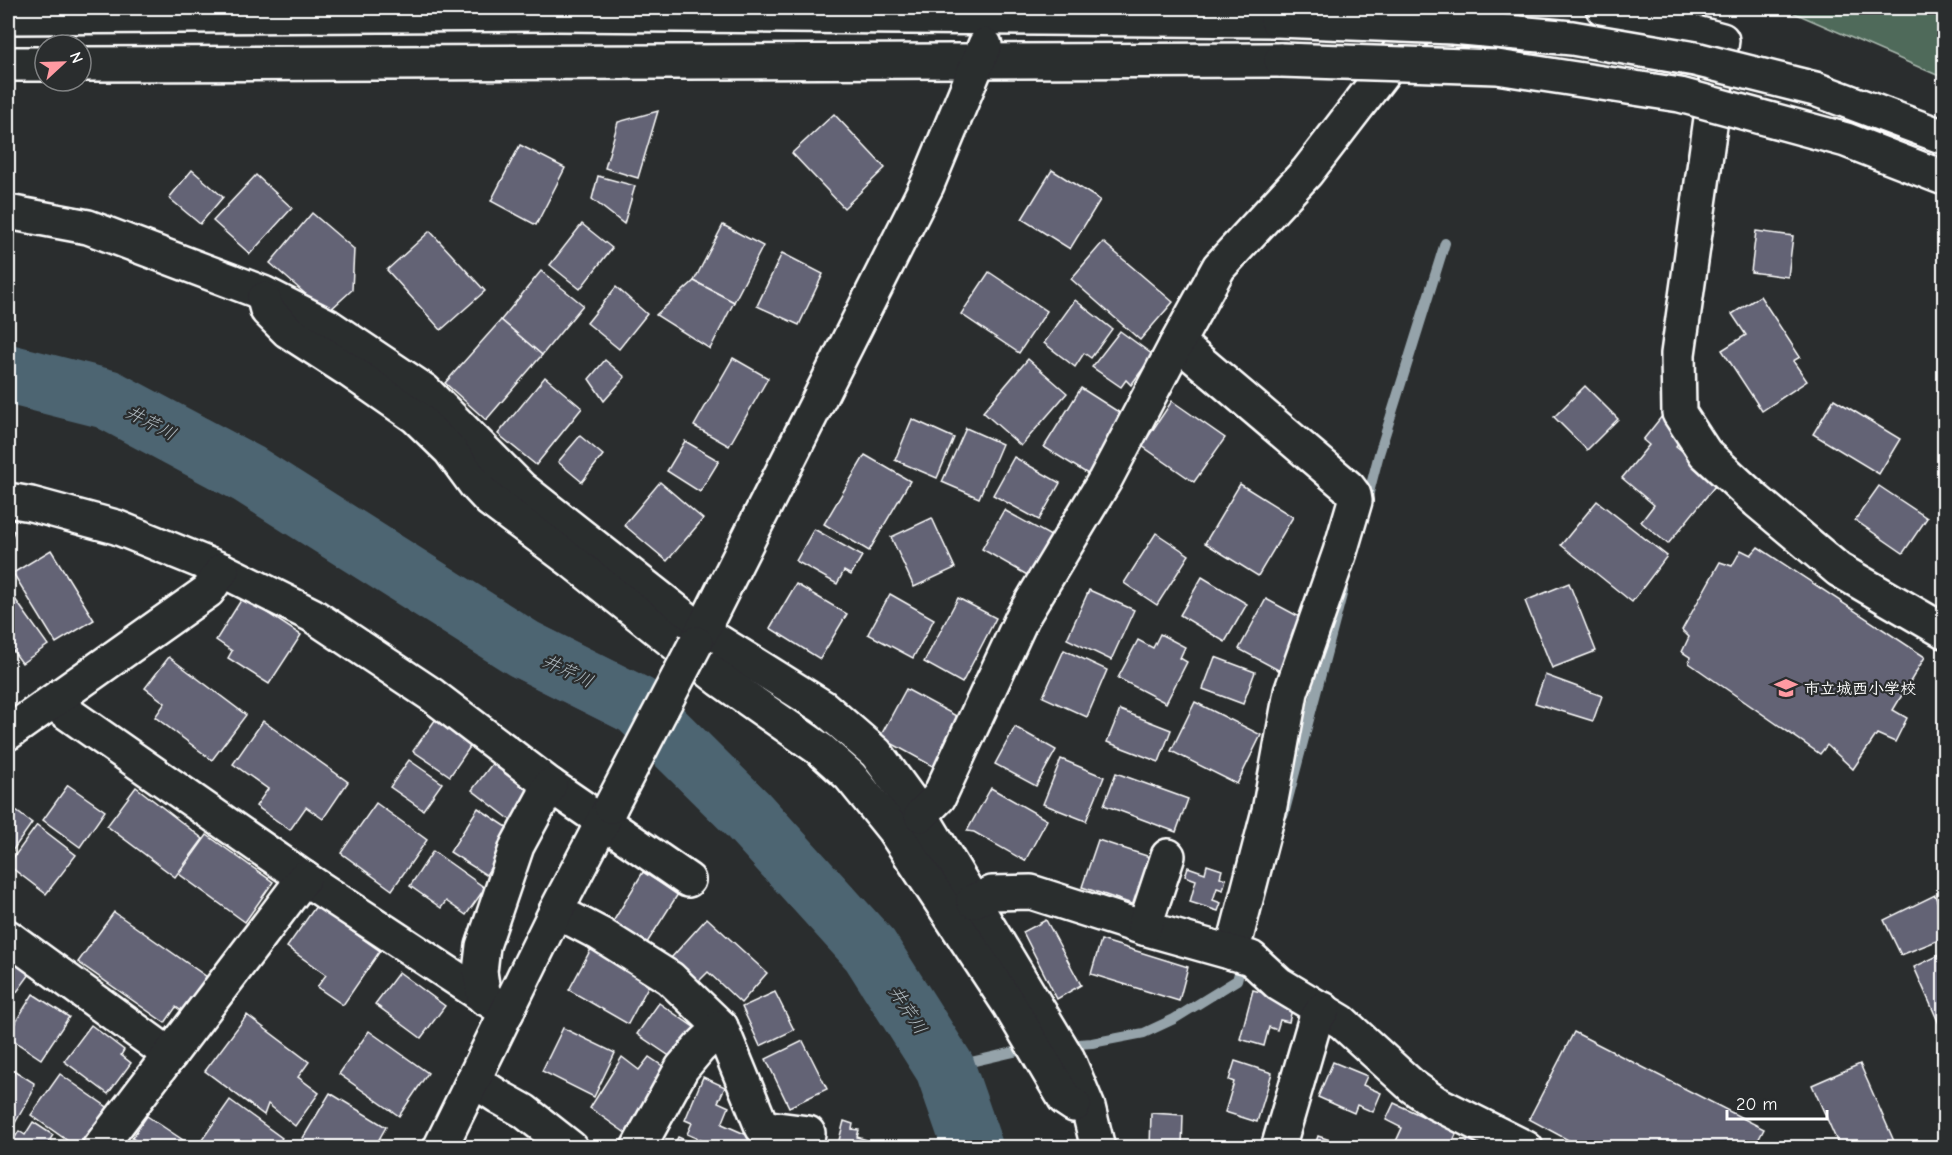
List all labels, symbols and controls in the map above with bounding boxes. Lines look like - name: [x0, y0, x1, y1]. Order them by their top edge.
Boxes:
- north arrow: [33, 33, 93, 93]
- text: N: [66, 50, 86, 66]
- water label: 井芹川: [122, 401, 180, 445]
- water label: 井芹川: [539, 650, 597, 693]
- school or university icon: 市立城西小学校: [1773, 675, 1799, 701]
- place label: 市立城西小学校: [1804, 680, 1916, 698]
- water label: 井芹川: [884, 982, 931, 1039]
- scale bar: [1727, 1083, 1828, 1121]
- text: 20 m: [1736, 1094, 1777, 1115]

